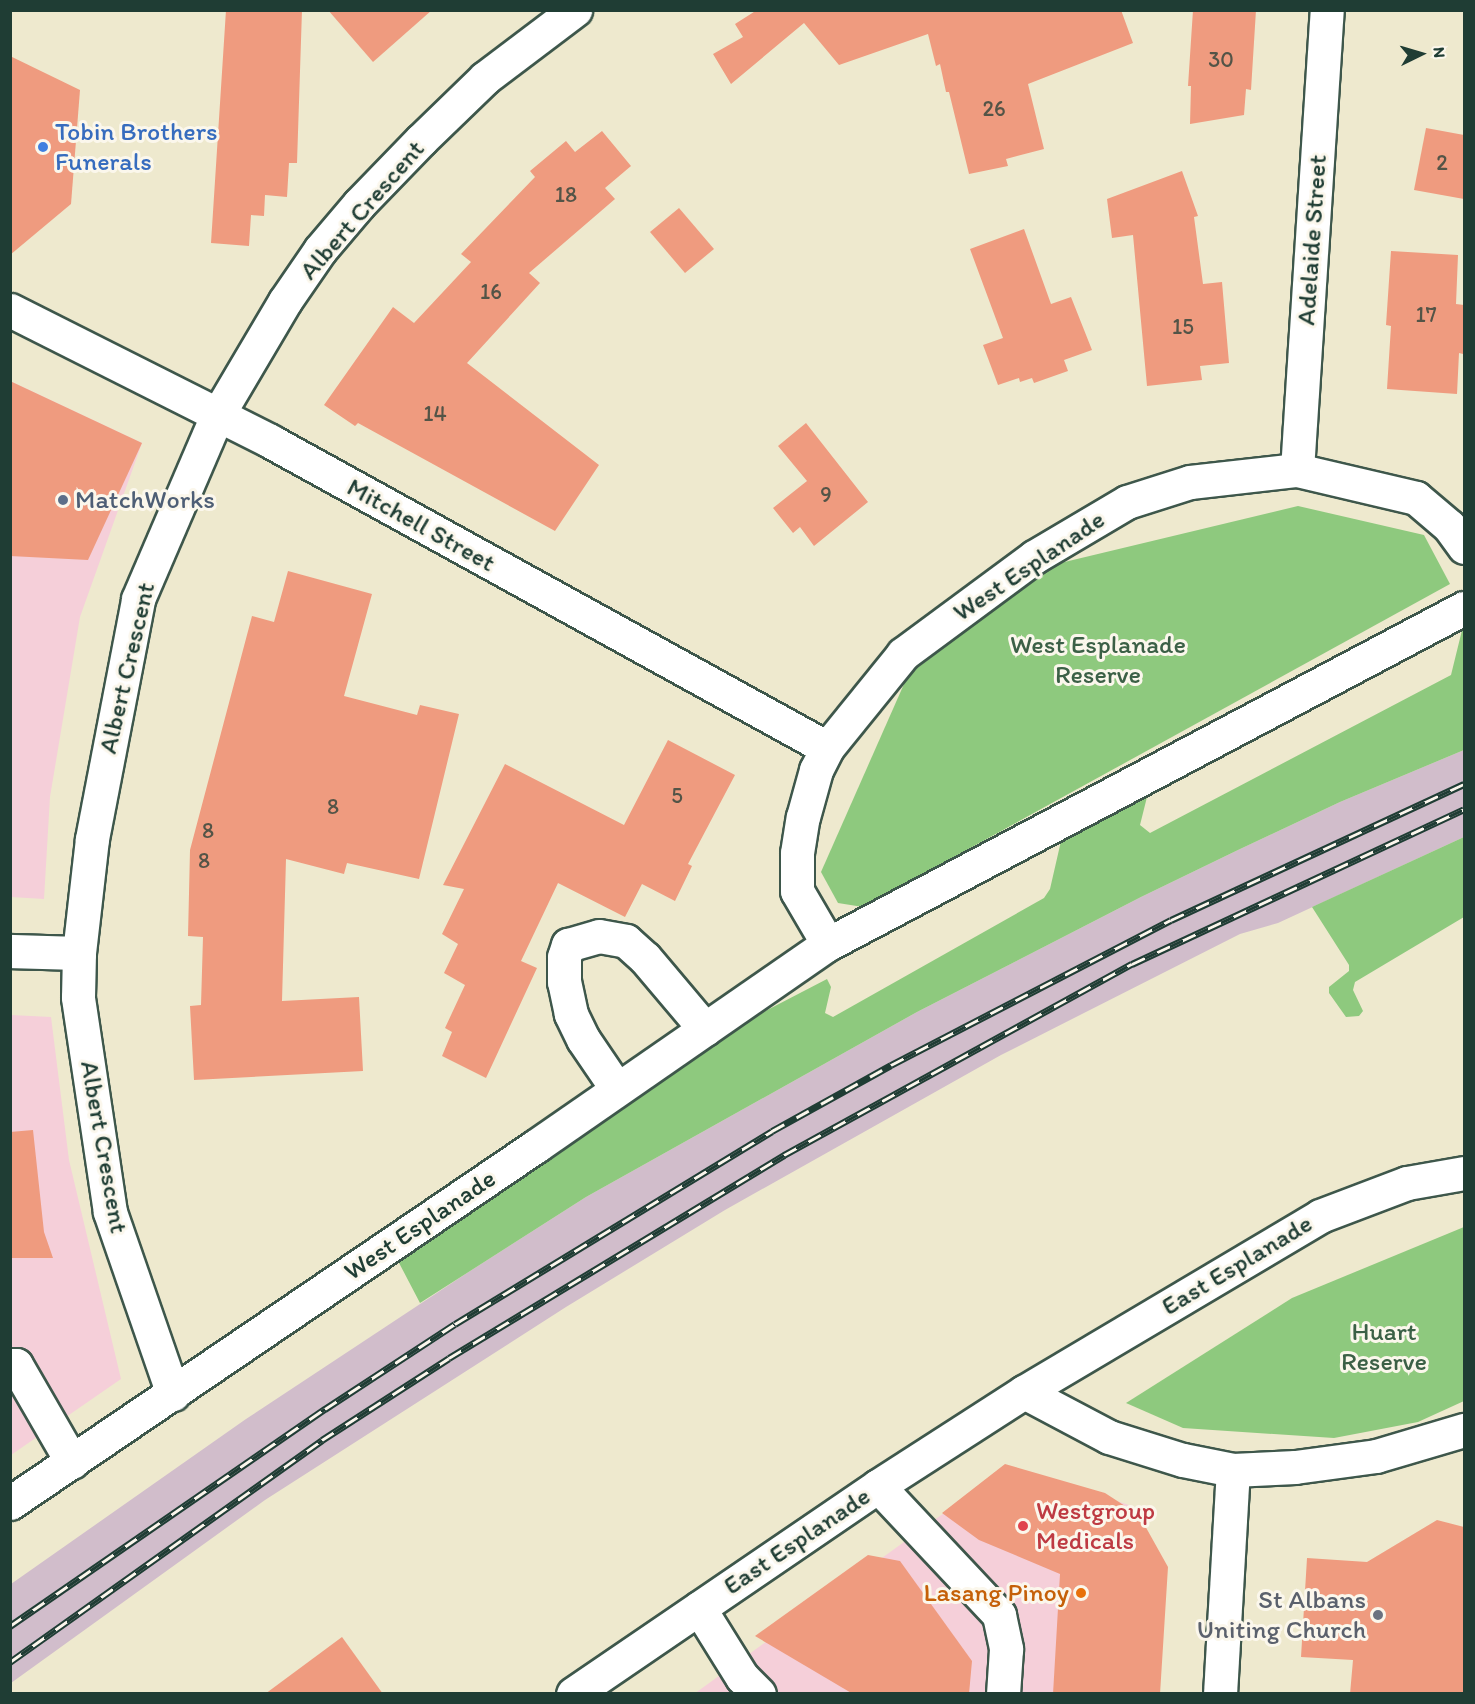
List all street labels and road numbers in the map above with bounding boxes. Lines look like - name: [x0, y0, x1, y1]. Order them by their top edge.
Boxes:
- street label: Albert Crescent: [293, 134, 431, 286]
- street label: Adelaide Street: [1290, 154, 1334, 326]
- street label: Mitchell Street: [342, 472, 500, 578]
- street label: West Esplanade: [948, 504, 1110, 628]
- street label: Albert Crescent: [92, 579, 162, 757]
- street label: Albert Crescent: [73, 1058, 135, 1236]
- street label: West Esplanade: [339, 1163, 501, 1287]
- street label: East Esplanade: [1157, 1208, 1317, 1322]
- street label: East Esplanade: [718, 1481, 876, 1601]

